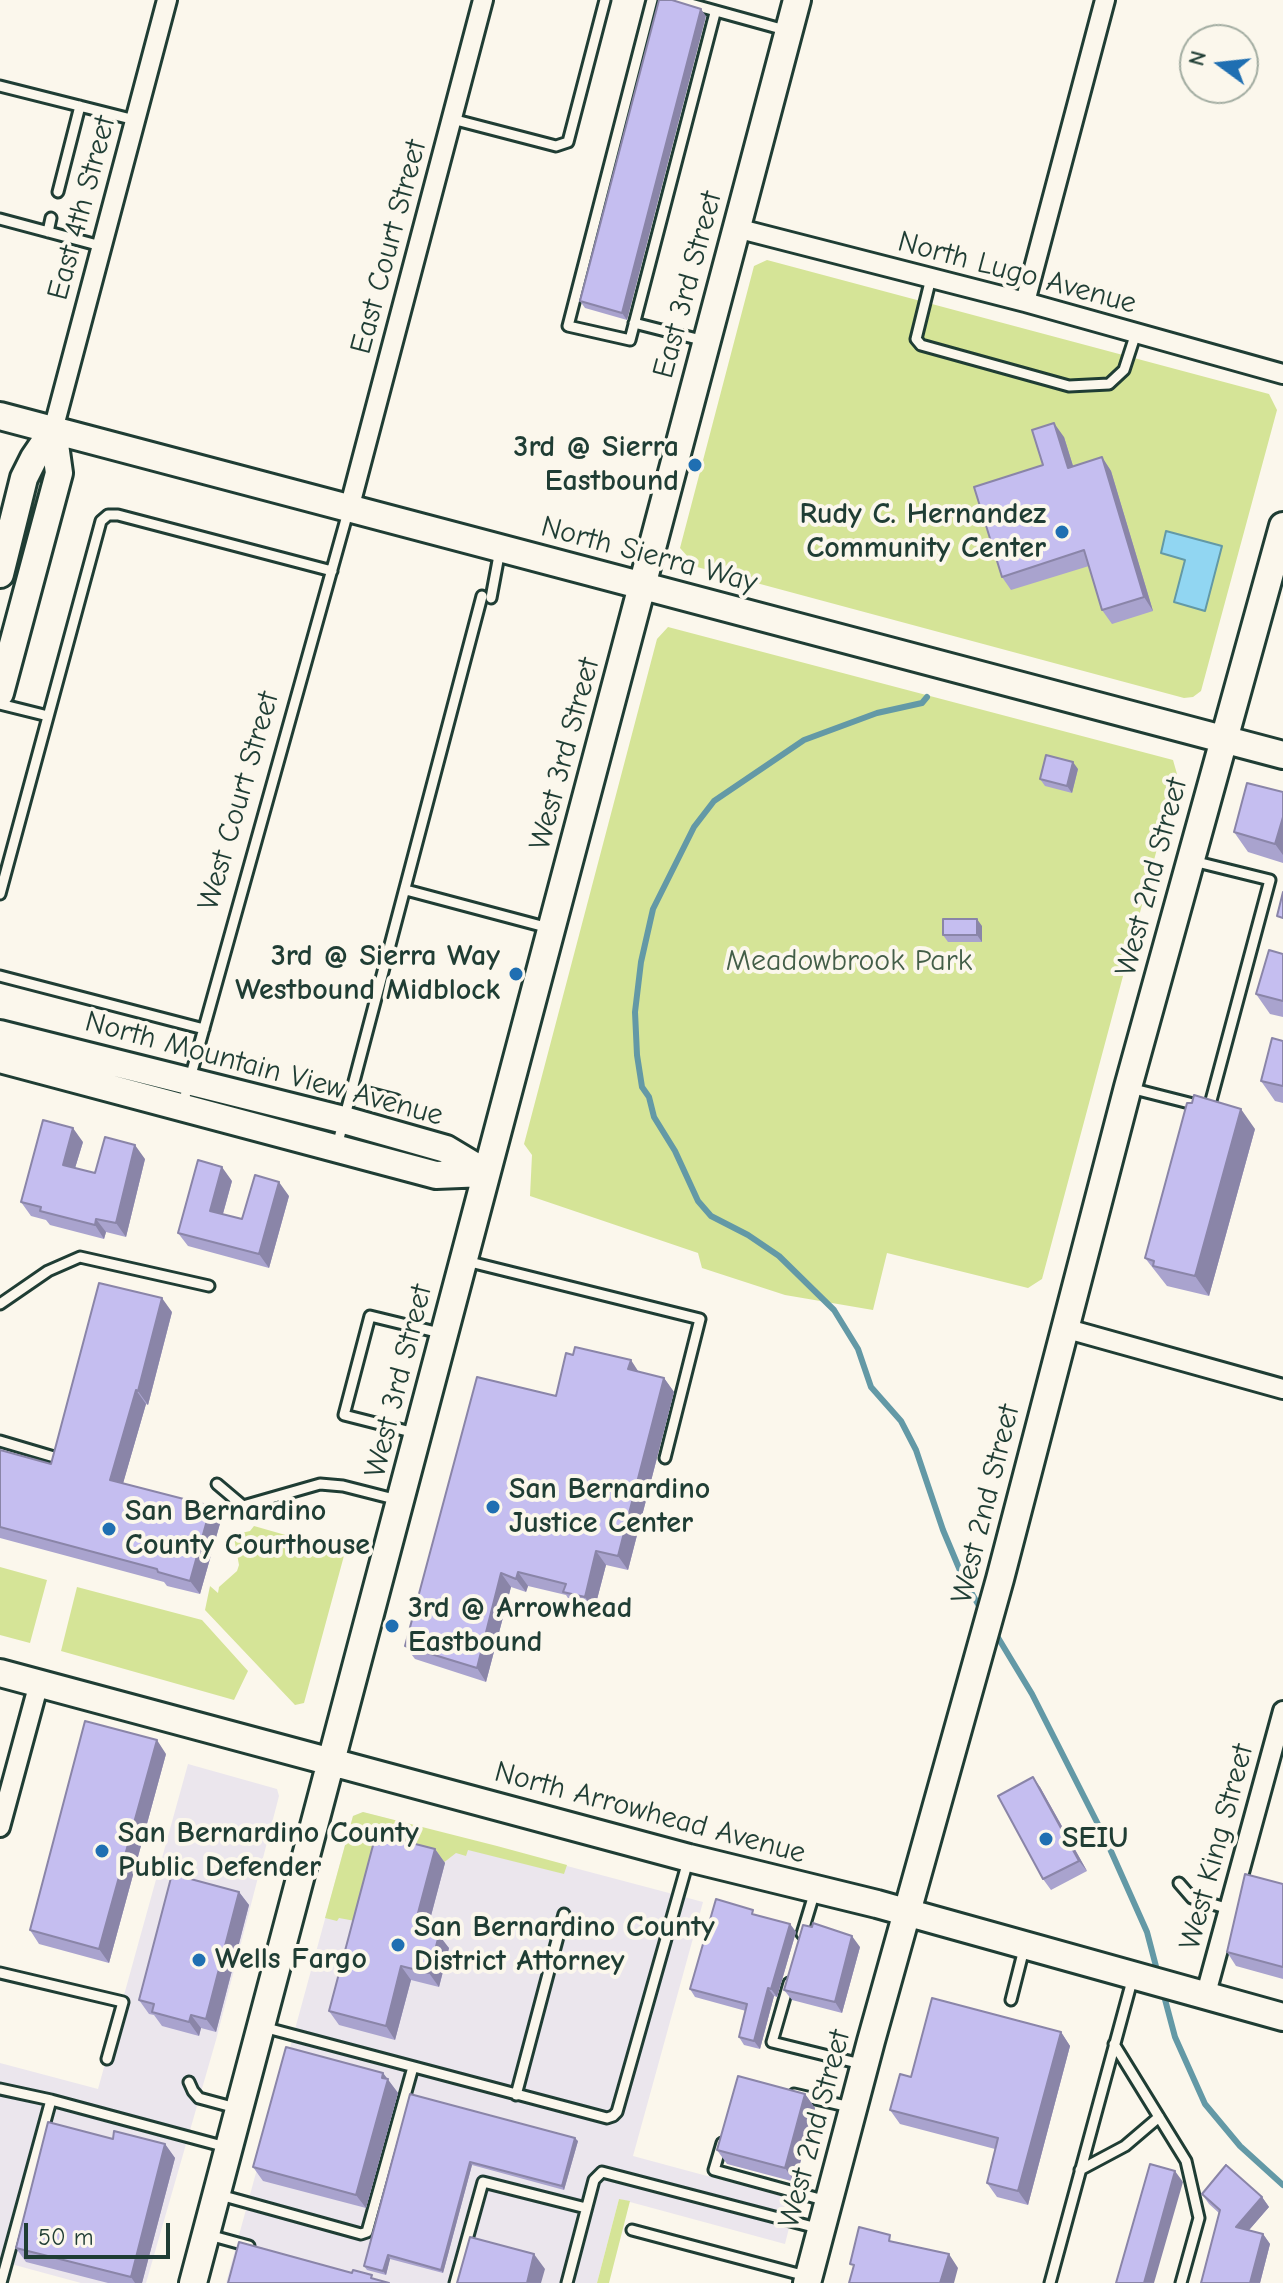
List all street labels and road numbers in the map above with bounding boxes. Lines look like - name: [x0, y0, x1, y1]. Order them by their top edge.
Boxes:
- street label: East 4th Street: [40, 112, 124, 304]
- street label: East Court Street: [343, 136, 435, 358]
- street label: East 3rd Street: [646, 188, 730, 382]
- street label: North Lugo Avenue: [894, 224, 1140, 322]
- street label: North Sierra Way: [537, 509, 761, 601]
- street label: West 3rd Street: [522, 654, 608, 854]
- street label: West Court Street: [191, 688, 287, 914]
- street label: West 2nd Street: [1108, 774, 1196, 980]
- street label: North Mountain View Avenue: [81, 1004, 447, 1134]
- street label: West 3rd Street: [358, 1281, 440, 1481]
- street label: West 2nd Street: [944, 1401, 1028, 1607]
- street label: West King Street: [1172, 1740, 1262, 1954]
- street label: North Arrowhead Avenue: [491, 1754, 809, 1872]
- street label: West 2nd Street: [771, 2026, 859, 2232]

